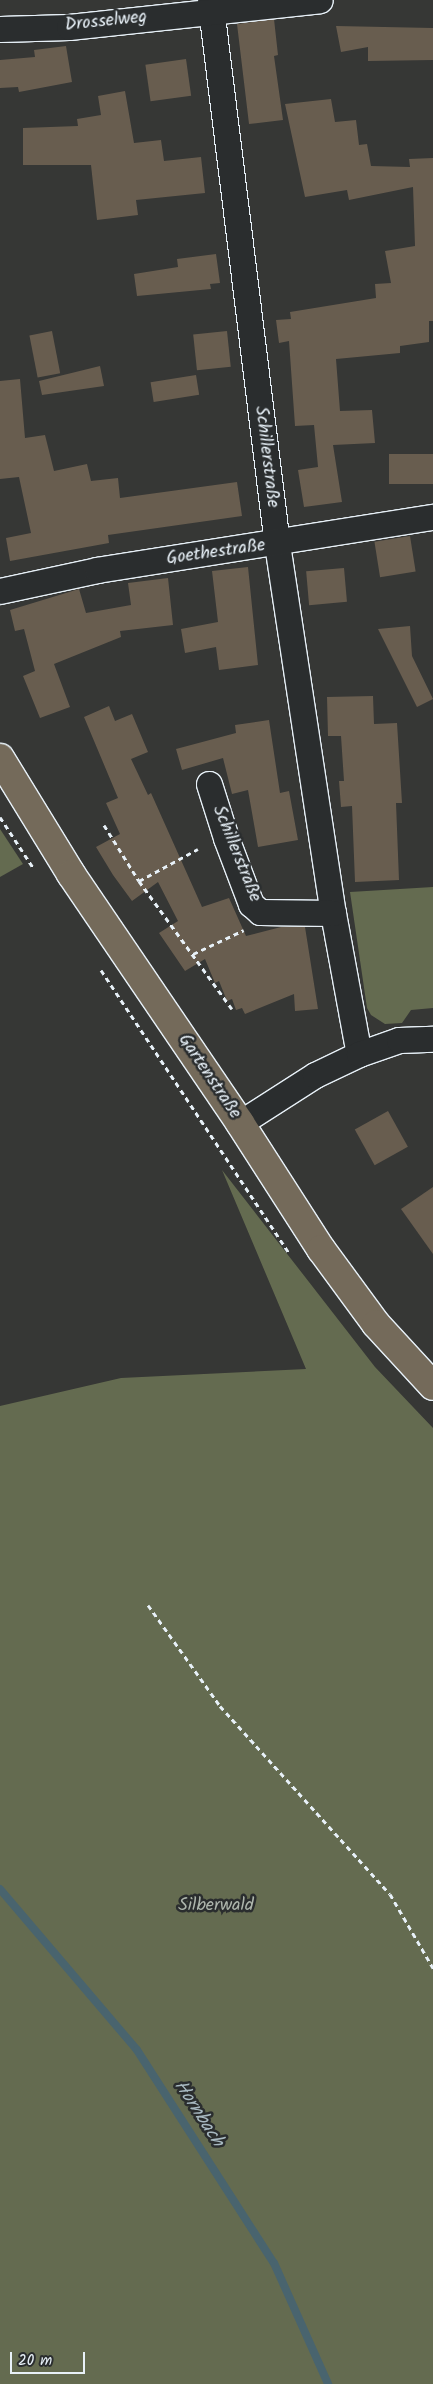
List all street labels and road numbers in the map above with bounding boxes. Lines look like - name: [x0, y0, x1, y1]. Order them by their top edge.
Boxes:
- street label: Drosselweg: [64, 7, 148, 37]
- street label: Schillerstraße: [249, 405, 283, 509]
- street label: Goethestraße: [165, 535, 267, 571]
- street label: Schillerstraße: [207, 803, 265, 905]
- street label: Gartenstraße: [173, 1030, 245, 1124]

